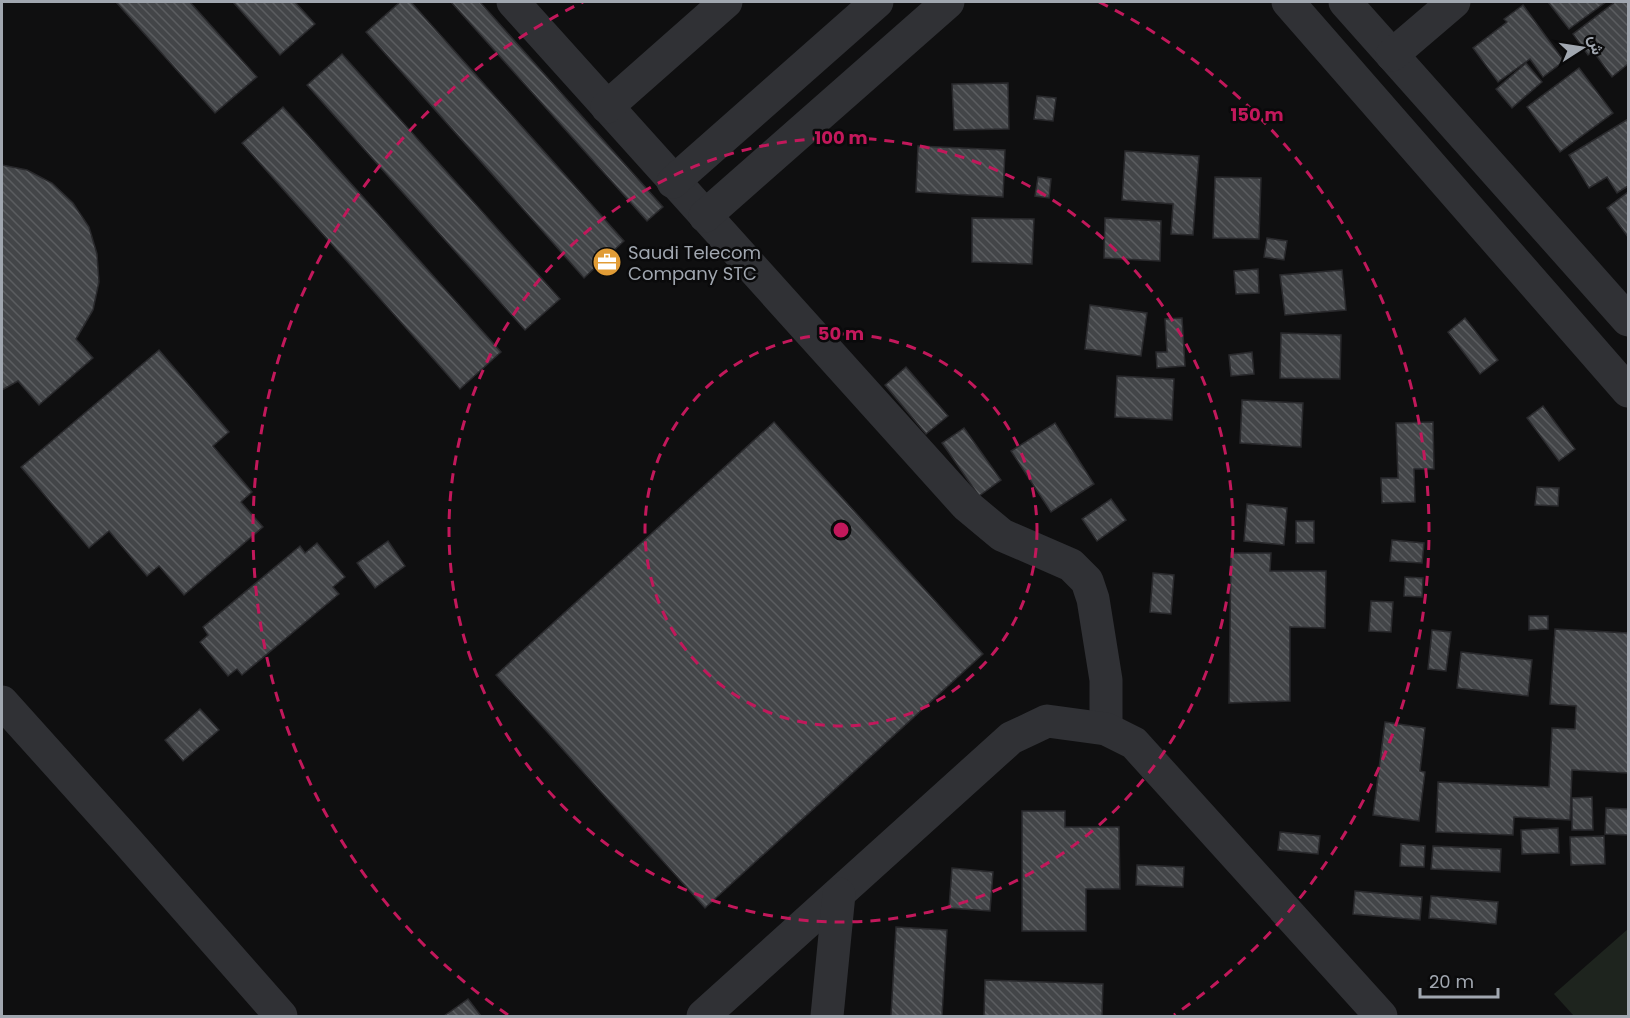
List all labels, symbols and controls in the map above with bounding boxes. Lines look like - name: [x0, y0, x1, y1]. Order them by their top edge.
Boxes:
- north arrow: [1552, 18, 1612, 78]
- text: ش: [1583, 33, 1609, 57]
- text: 150 m: [1230, 102, 1284, 127]
- text: 100 m: [814, 125, 868, 150]
- place label: Saudi Telecom Company STC: [628, 240, 761, 286]
- office icon: Saudi Telecom Company STC: [591, 246, 623, 278]
- text: 50 m: [818, 321, 864, 346]
- centre of rings: [831, 520, 851, 540]
- scale bar: [1420, 961, 1498, 999]
- text: 20 m: [1429, 969, 1474, 994]

